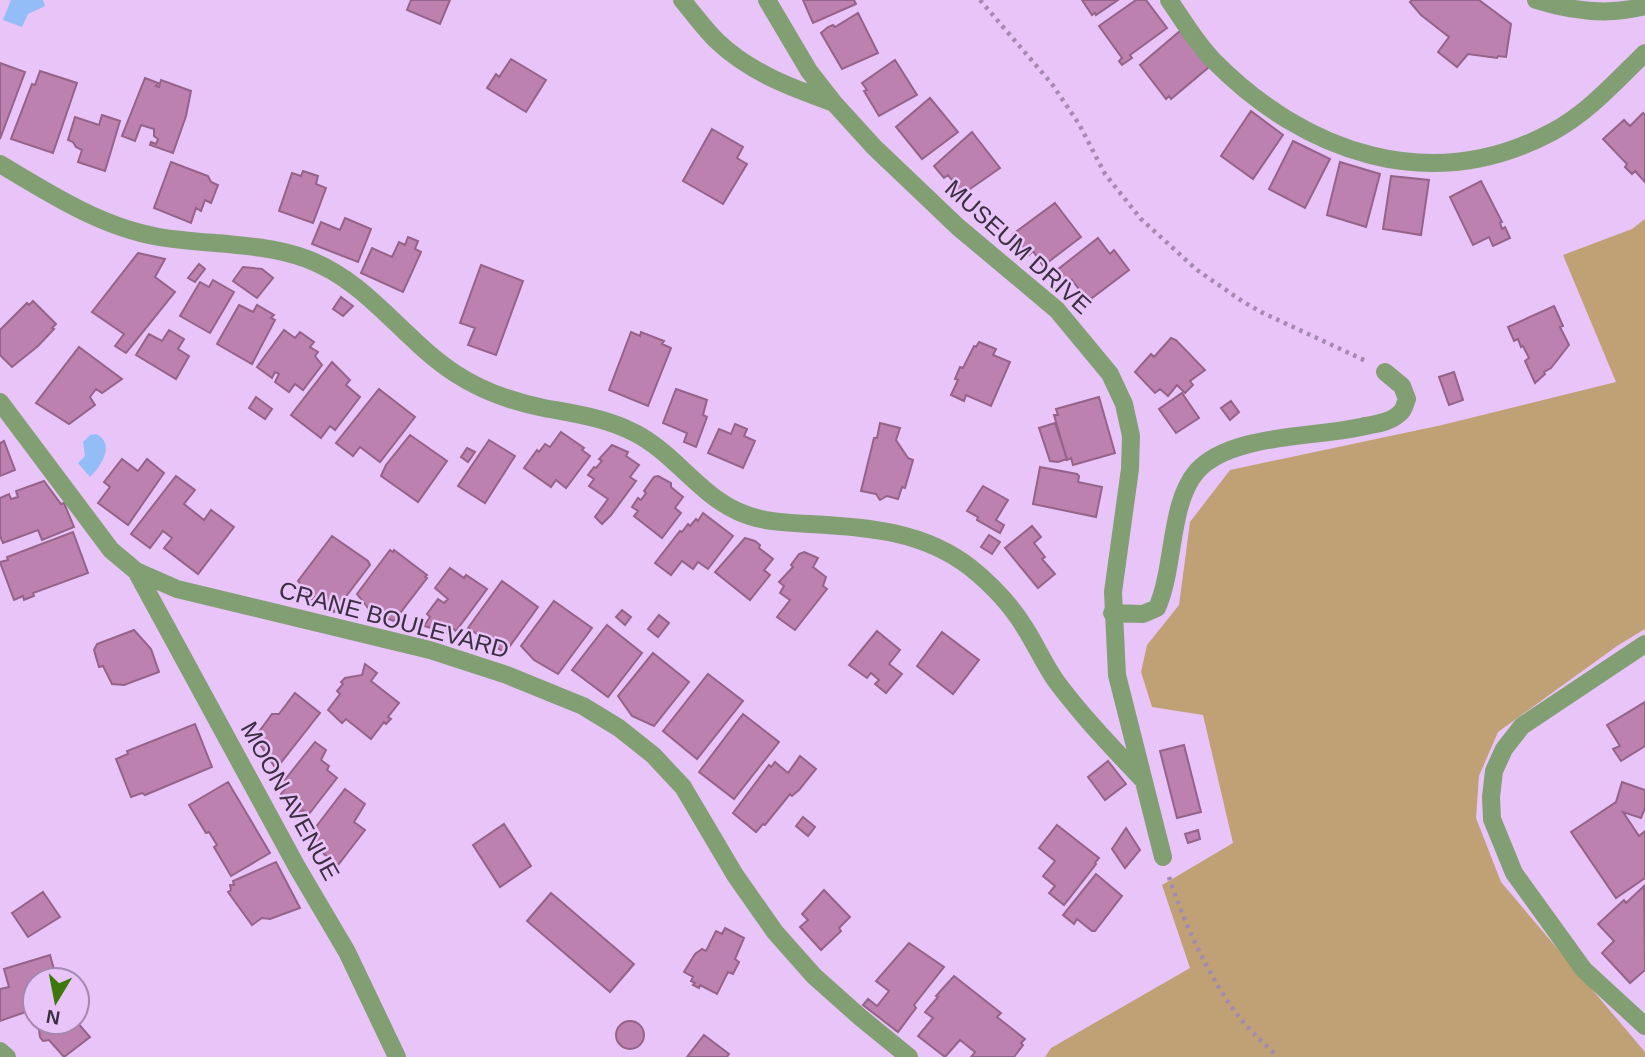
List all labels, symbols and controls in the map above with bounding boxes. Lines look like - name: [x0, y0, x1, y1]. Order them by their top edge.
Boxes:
- street label: MUSEUM DRIVE: [940, 174, 1097, 319]
- street label: CRANE BOULEVARD: [276, 576, 512, 663]
- street label: MOON AVENUE: [236, 717, 345, 885]
- north arrow: [21, 966, 91, 1036]
- text: N: [45, 1006, 62, 1029]

